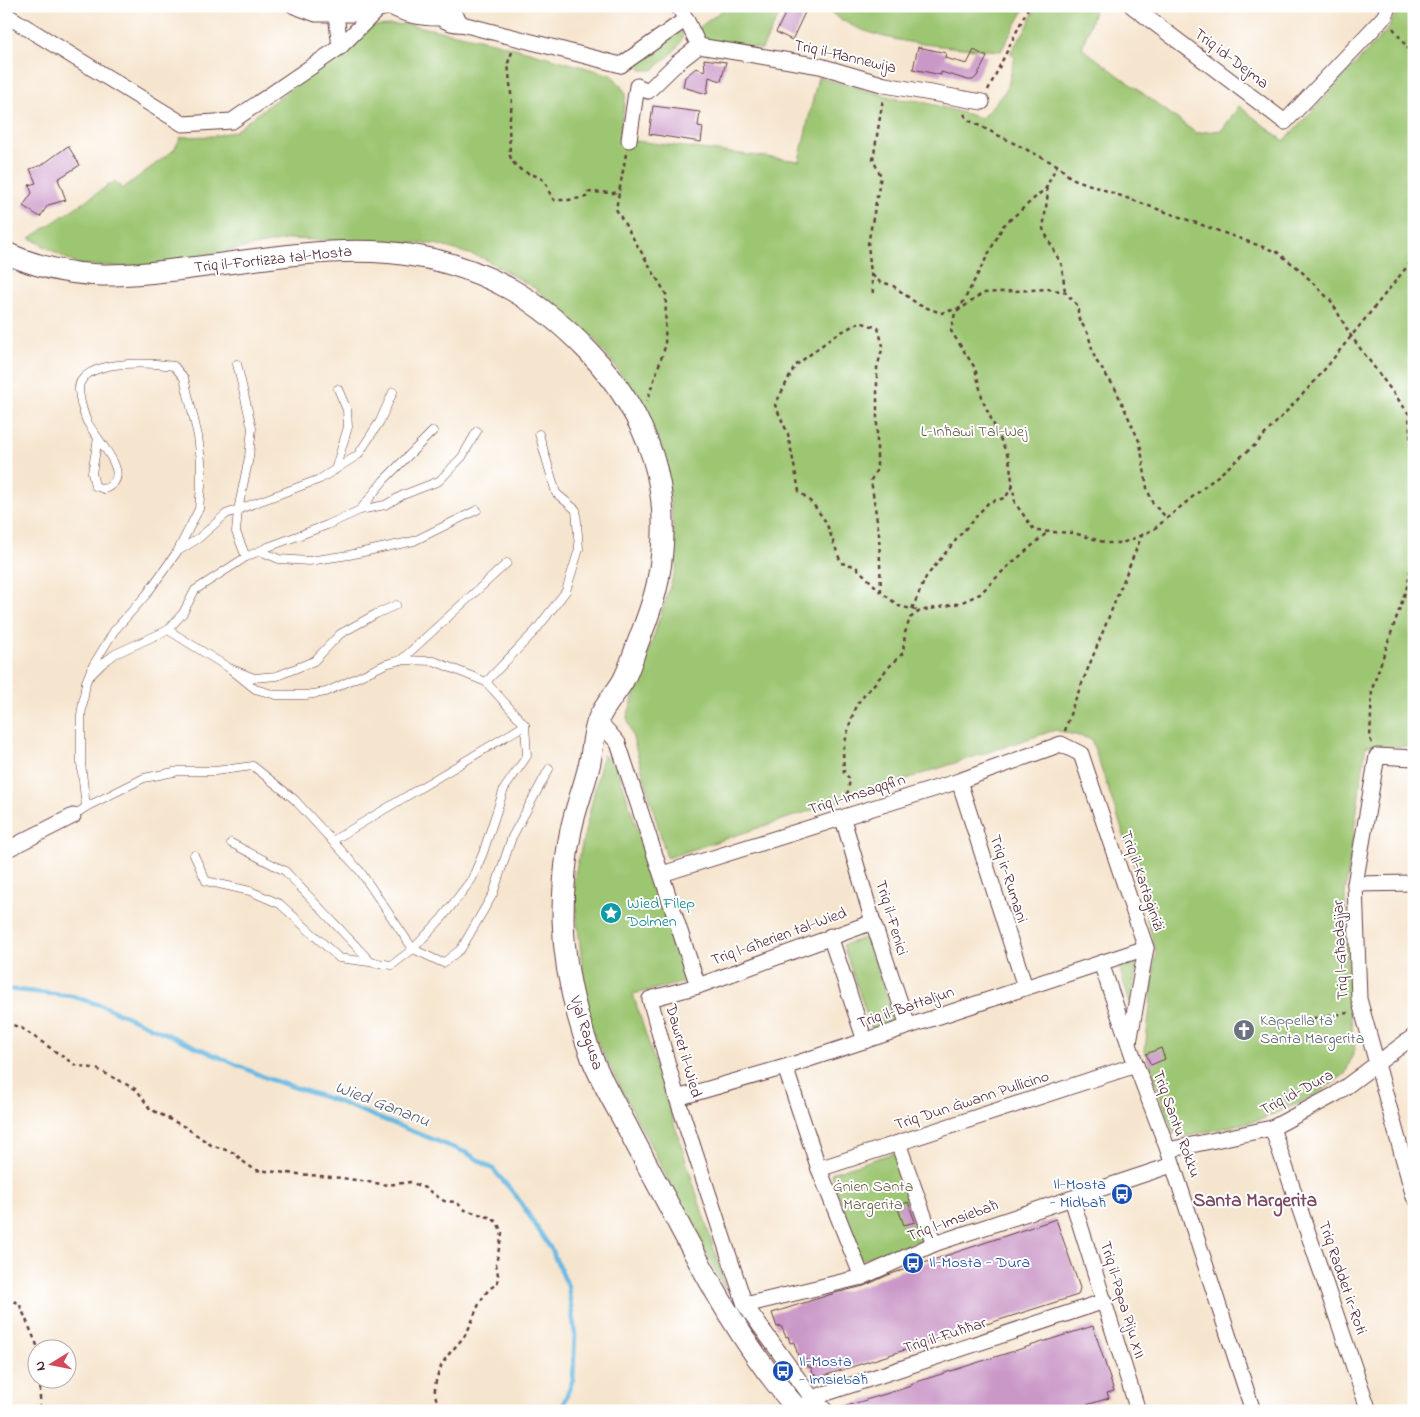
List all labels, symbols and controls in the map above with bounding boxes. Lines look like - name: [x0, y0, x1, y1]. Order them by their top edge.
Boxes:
- street label: Triq id-Dejma: [1188, 23, 1274, 95]
- street label: Triq il-Ħannewija: [791, 34, 899, 80]
- street label: Triq il-Fortizza tal-Mosta: [193, 240, 353, 280]
- park label: L-Inħawi Tal-Wej: [921, 420, 1028, 444]
- street label: Triq l-Imsaqqfin: [805, 768, 909, 822]
- street label: Triq il-Kartaġiniżi: [1114, 827, 1170, 935]
- street label: Triq ir-Rumani: [982, 832, 1034, 926]
- street label: Triq il-Fenici: [868, 877, 914, 959]
- place label: Wied Filep Dolmen: [626, 892, 695, 934]
- street label: Triq l-Għadajjar: [1326, 899, 1356, 1001]
- place icon: Wied Filep Dolmen: [599, 901, 623, 925]
- street label: Triq l-Għerien tal-Wied: [708, 901, 850, 973]
- street label: Triq il-Battaljun: [854, 980, 958, 1036]
- street label: Vjal Ragusa: [562, 992, 609, 1073]
- street label: Dawret il-Wied: [658, 1000, 708, 1101]
- place label: Kappella ta' Santa Margerita: [1260, 1009, 1364, 1051]
- church icon: Kappella ta' Santa Margerita: [1232, 1018, 1256, 1042]
- street label: Triq id-Dura: [1256, 1064, 1338, 1122]
- street label: Triq Dun Ġwann Pullicino: [892, 1065, 1052, 1137]
- street label: Triq Santu Rokku: [1145, 1067, 1207, 1181]
- water label: Wied Gananu: [331, 1075, 433, 1135]
- place label: Il-Mosta - Midbaħ: [1050, 1173, 1106, 1215]
- park label: Ġnien Santa Margerita: [833, 1175, 913, 1217]
- bus stop icon: Il-Mosta - Midbaħ: [1110, 1182, 1134, 1206]
- district label: Santa Margerita: [1193, 1188, 1317, 1217]
- street label: Triq l-Imsiebaħ: [904, 1193, 1002, 1249]
- street label: Triq Raddet ir-Roti: [1311, 1218, 1373, 1338]
- street label: Triq il-Papa Piju XII: [1093, 1238, 1151, 1362]
- bus stop icon: Il-Mosta - Dura: [901, 1251, 925, 1275]
- place label: Il-Mosta - Dura: [929, 1251, 1030, 1275]
- street label: Triq il-Fuħħar: [900, 1311, 990, 1361]
- north arrow: [28, 1340, 78, 1390]
- place label: Il-Mosta - Imsiebaħ: [799, 1350, 868, 1392]
- bus stop icon: Il-Mosta - Imsiebaħ: [771, 1359, 795, 1383]
- text: N: [30, 1360, 52, 1372]

